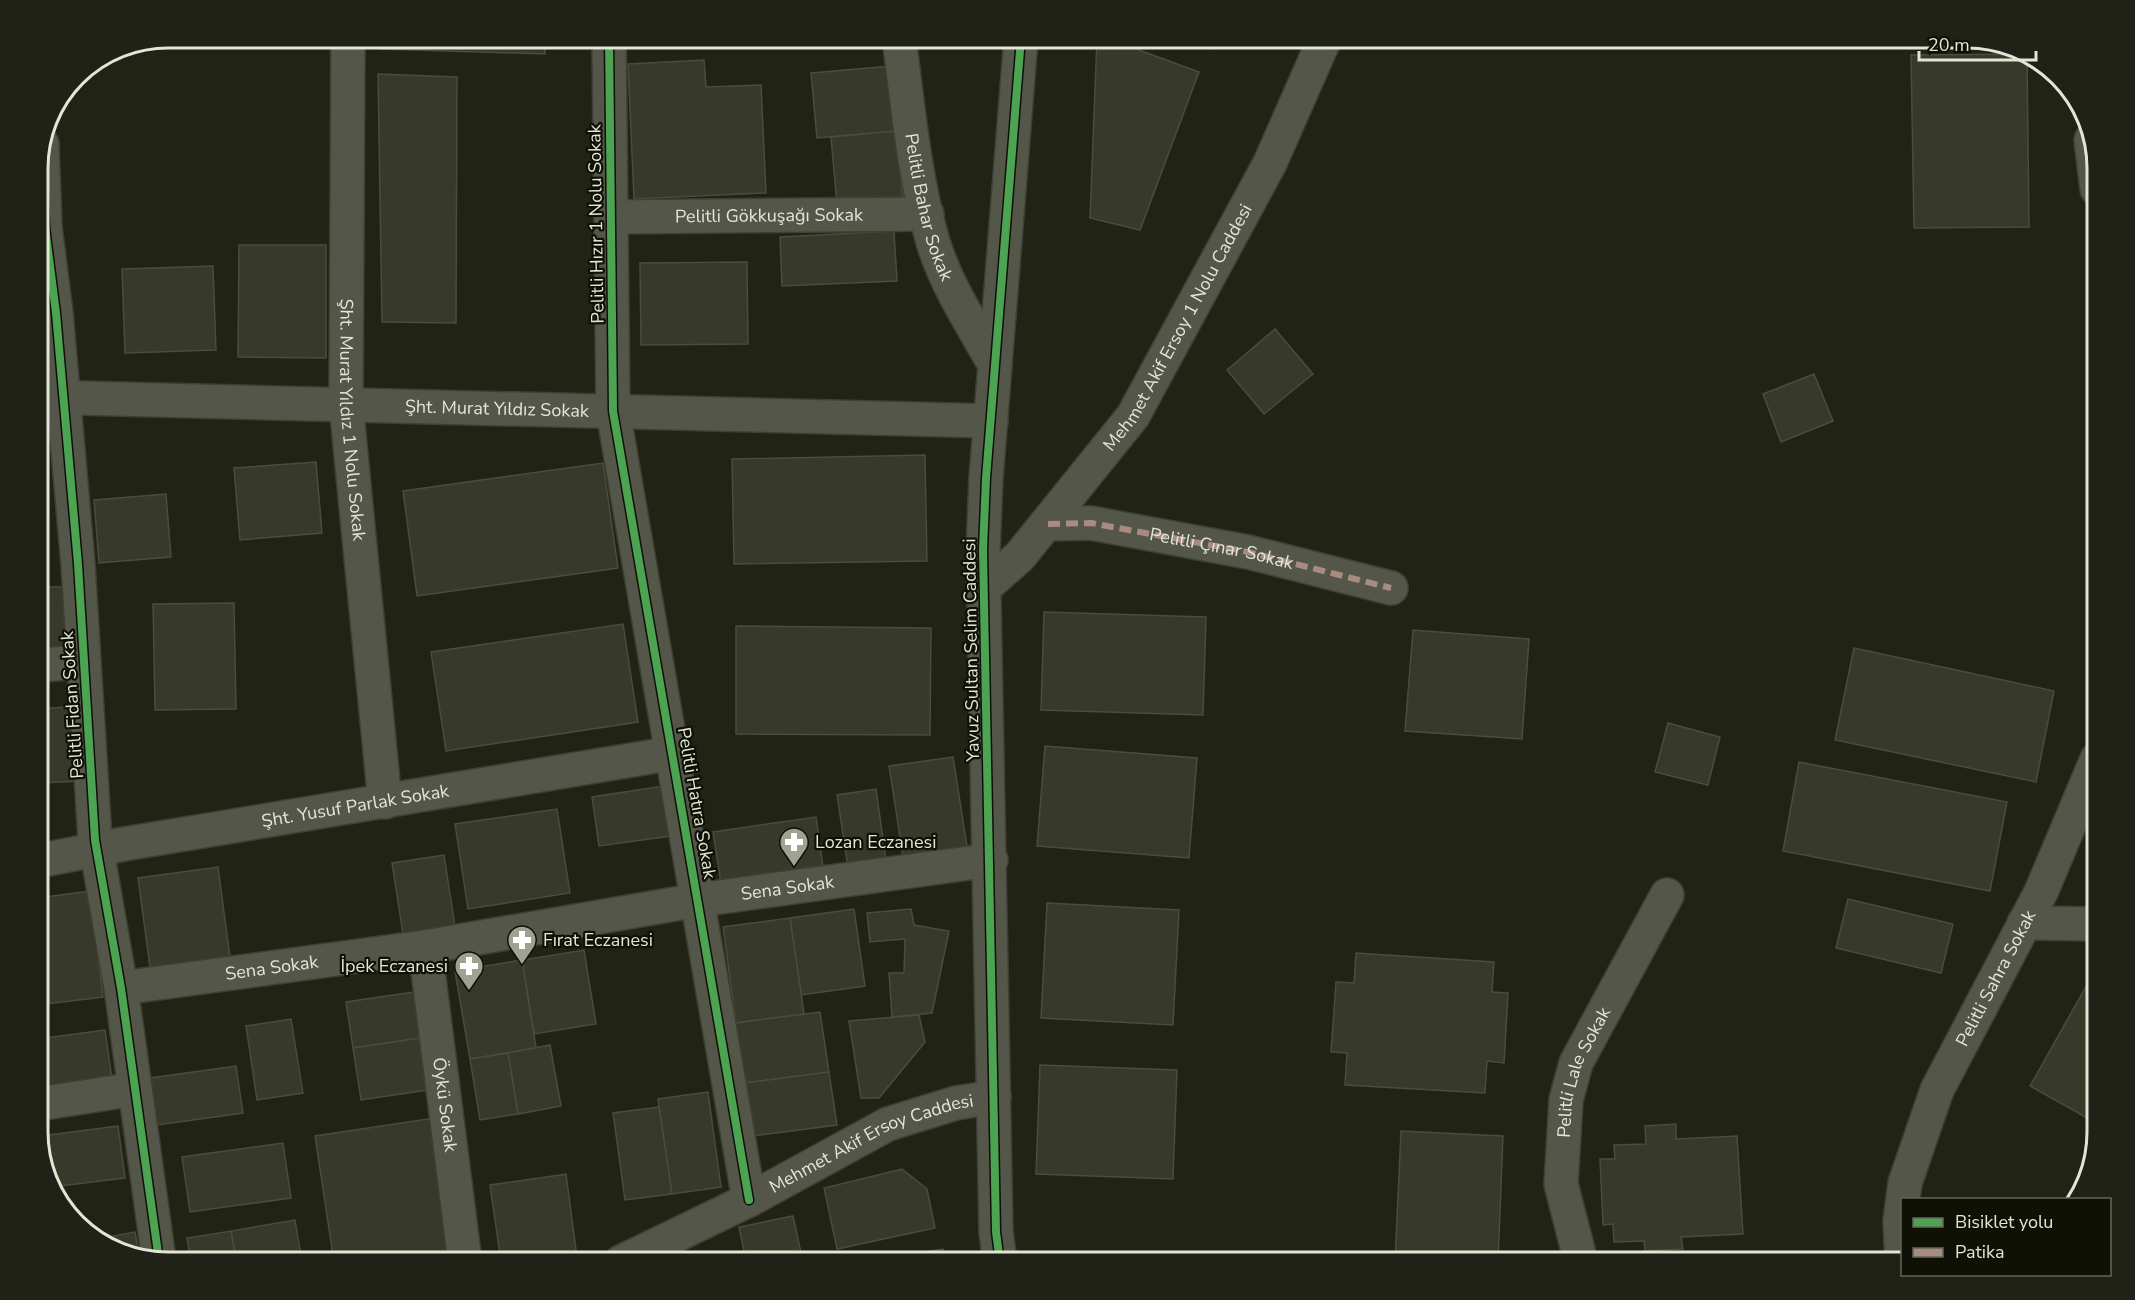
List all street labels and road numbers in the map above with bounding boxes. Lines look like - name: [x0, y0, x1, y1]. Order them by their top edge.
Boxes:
- street label: Pelitli Hızır 1 Nolu Sokak: [582, 123, 610, 324]
- street label: Pelitli Bahar Sokak: [899, 132, 959, 286]
- street label: Mehmet Akif Ersoy 1 Nolu Caddesi: [1098, 200, 1258, 456]
- street label: Pelitli Gökkuşağı Sokak: [675, 203, 864, 228]
- street label: Şht. Murat Yıldız 1 Nolu Sokak: [334, 298, 371, 543]
- street label: Şht. Murat Yıldız Sokak: [405, 394, 590, 423]
- street label: Pelitli Çınar Sokak: [1148, 522, 1297, 575]
- street label: Yavuz Sultan Selim Caddesi: [957, 538, 985, 763]
- street label: Pelitli Fidan Sokak: [55, 629, 89, 780]
- street label: Pelitli Hatıra Sokak: [672, 725, 722, 882]
- street label: Şht. Yusuf Parlak Sokak: [260, 778, 452, 833]
- street label: Sena Sokak: [739, 869, 836, 906]
- street label: Pelitli Sahra Sokak: [1950, 905, 2042, 1050]
- street label: Sena Sokak: [224, 949, 321, 986]
- street label: Pelitli Lale Sokak: [1552, 1002, 1617, 1138]
- street label: Öykü Sokak: [427, 1056, 463, 1155]
- street label: Mehmet Akif Ersoy Caddesi: [765, 1088, 975, 1199]

